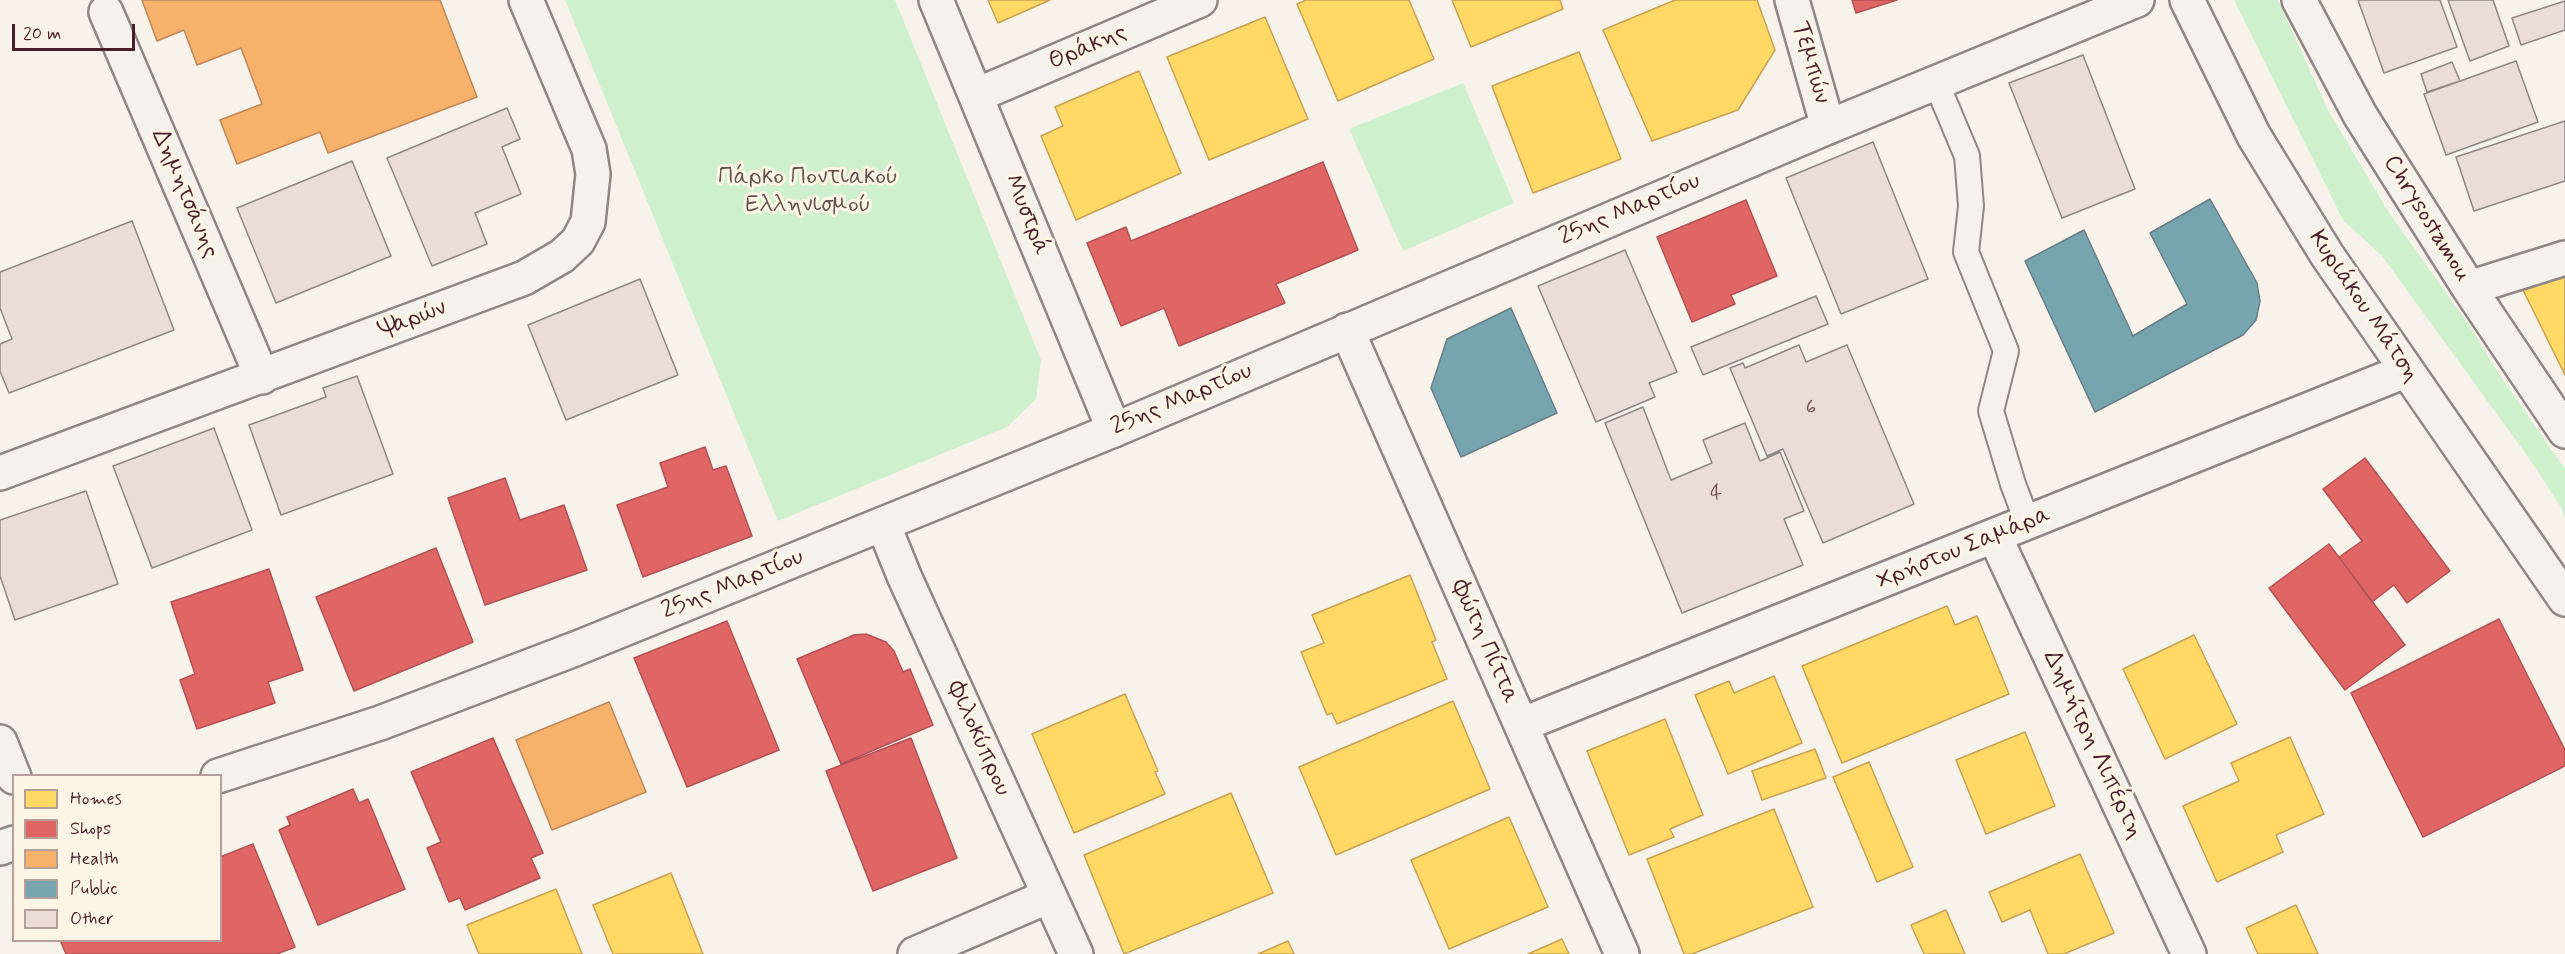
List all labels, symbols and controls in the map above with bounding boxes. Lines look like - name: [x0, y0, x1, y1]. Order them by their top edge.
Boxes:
- scale bar: [15, 12, 138, 50]
- street label: Θράκης: [1045, 19, 1131, 77]
- street label: Τεμπών: [1785, 19, 1835, 107]
- text: 20 m: [23, 22, 61, 46]
- street label: Δημητσάνης: [144, 125, 224, 263]
- street label: Chrysostamou: [2376, 150, 2476, 288]
- park label: Πάρκο Ποντιακού Ελληνισμού: [718, 164, 898, 220]
- street label: 25ης Μαρτίου: [1555, 167, 1705, 253]
- street label: Μυστρά: [997, 171, 1055, 259]
- street label: Κυριάκου Μάτση: [2301, 225, 2425, 389]
- street label: Ψαρών: [375, 294, 451, 346]
- street label: 25ης Μαρτίου: [1107, 357, 1257, 443]
- house number: 6: [1806, 396, 1816, 422]
- house number: 4: [1710, 482, 1722, 508]
- street label: Χρήστου Σαμάρα: [1873, 501, 2055, 597]
- street label: 25ης Μαρτίου: [658, 543, 808, 627]
- street label: Φώτη Πίττα: [1444, 576, 1524, 708]
- street label: Δημήτρη Λιπέρτη: [2036, 646, 2148, 844]
- street label: Φιλοκύπρου: [940, 677, 1016, 801]
- legend: [12, 774, 222, 942]
- text: Homes: [70, 787, 122, 811]
- text: Shops: [70, 817, 111, 841]
- text: Health: [70, 847, 119, 871]
- text: Public: [70, 877, 118, 901]
- text: Other: [70, 907, 114, 931]

